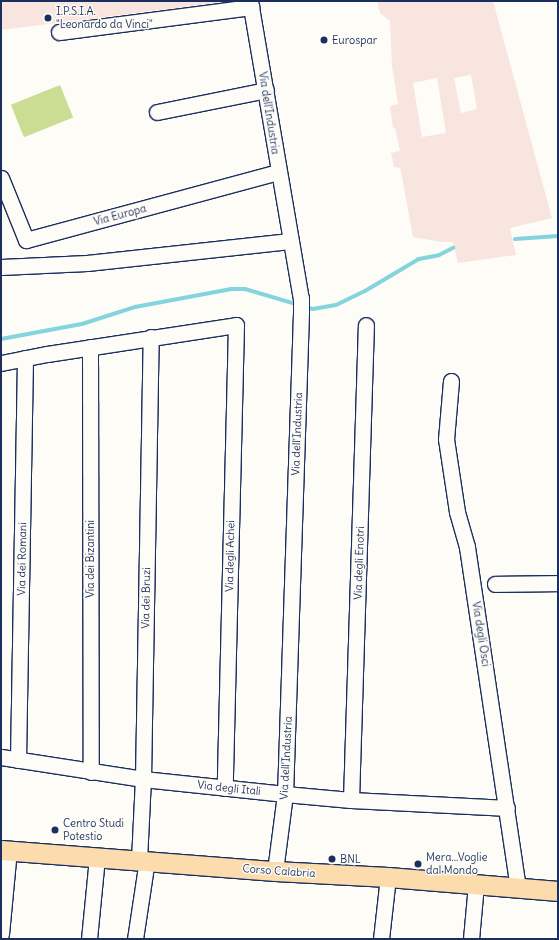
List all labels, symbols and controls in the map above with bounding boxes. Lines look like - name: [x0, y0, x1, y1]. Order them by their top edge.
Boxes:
- place label: I.P.S.I.A. "Leonardo da Vinci": [56, 5, 153, 31]
- marker: I.P.S.I.A. "Leonardo da Vinci": [43, 13, 53, 23]
- place label: Eurospar: [332, 33, 377, 47]
- marker: Eurospar: [319, 35, 329, 45]
- street label: Via dell'Industria: [256, 71, 282, 155]
- street label: Via Europa: [92, 202, 148, 228]
- street label: Via dell'Industria: [289, 392, 305, 476]
- street label: Via dei Bizantini: [83, 520, 97, 598]
- street label: Via degli Achei: [223, 520, 237, 592]
- street label: Via dei Romani: [15, 522, 29, 596]
- street label: Via degli Enotri: [351, 526, 367, 600]
- street label: Via dei Bruzi: [139, 567, 153, 629]
- street label: Via degli Osci: [469, 600, 493, 668]
- street label: Via dell'Industria: [277, 716, 295, 800]
- street label: Via degli Itali: [197, 778, 261, 798]
- place label: Centro Studi Potestio: [63, 817, 124, 843]
- marker: Centro Studi Potestio: [50, 825, 60, 835]
- place label: Mera...Voglie dal Mondo: [426, 851, 487, 877]
- place label: BNL: [340, 852, 361, 866]
- marker: BNL: [327, 854, 337, 864]
- marker: Mera...Voglie dal Mondo: [413, 859, 423, 869]
- street label: Corso Calabria: [242, 862, 316, 880]

